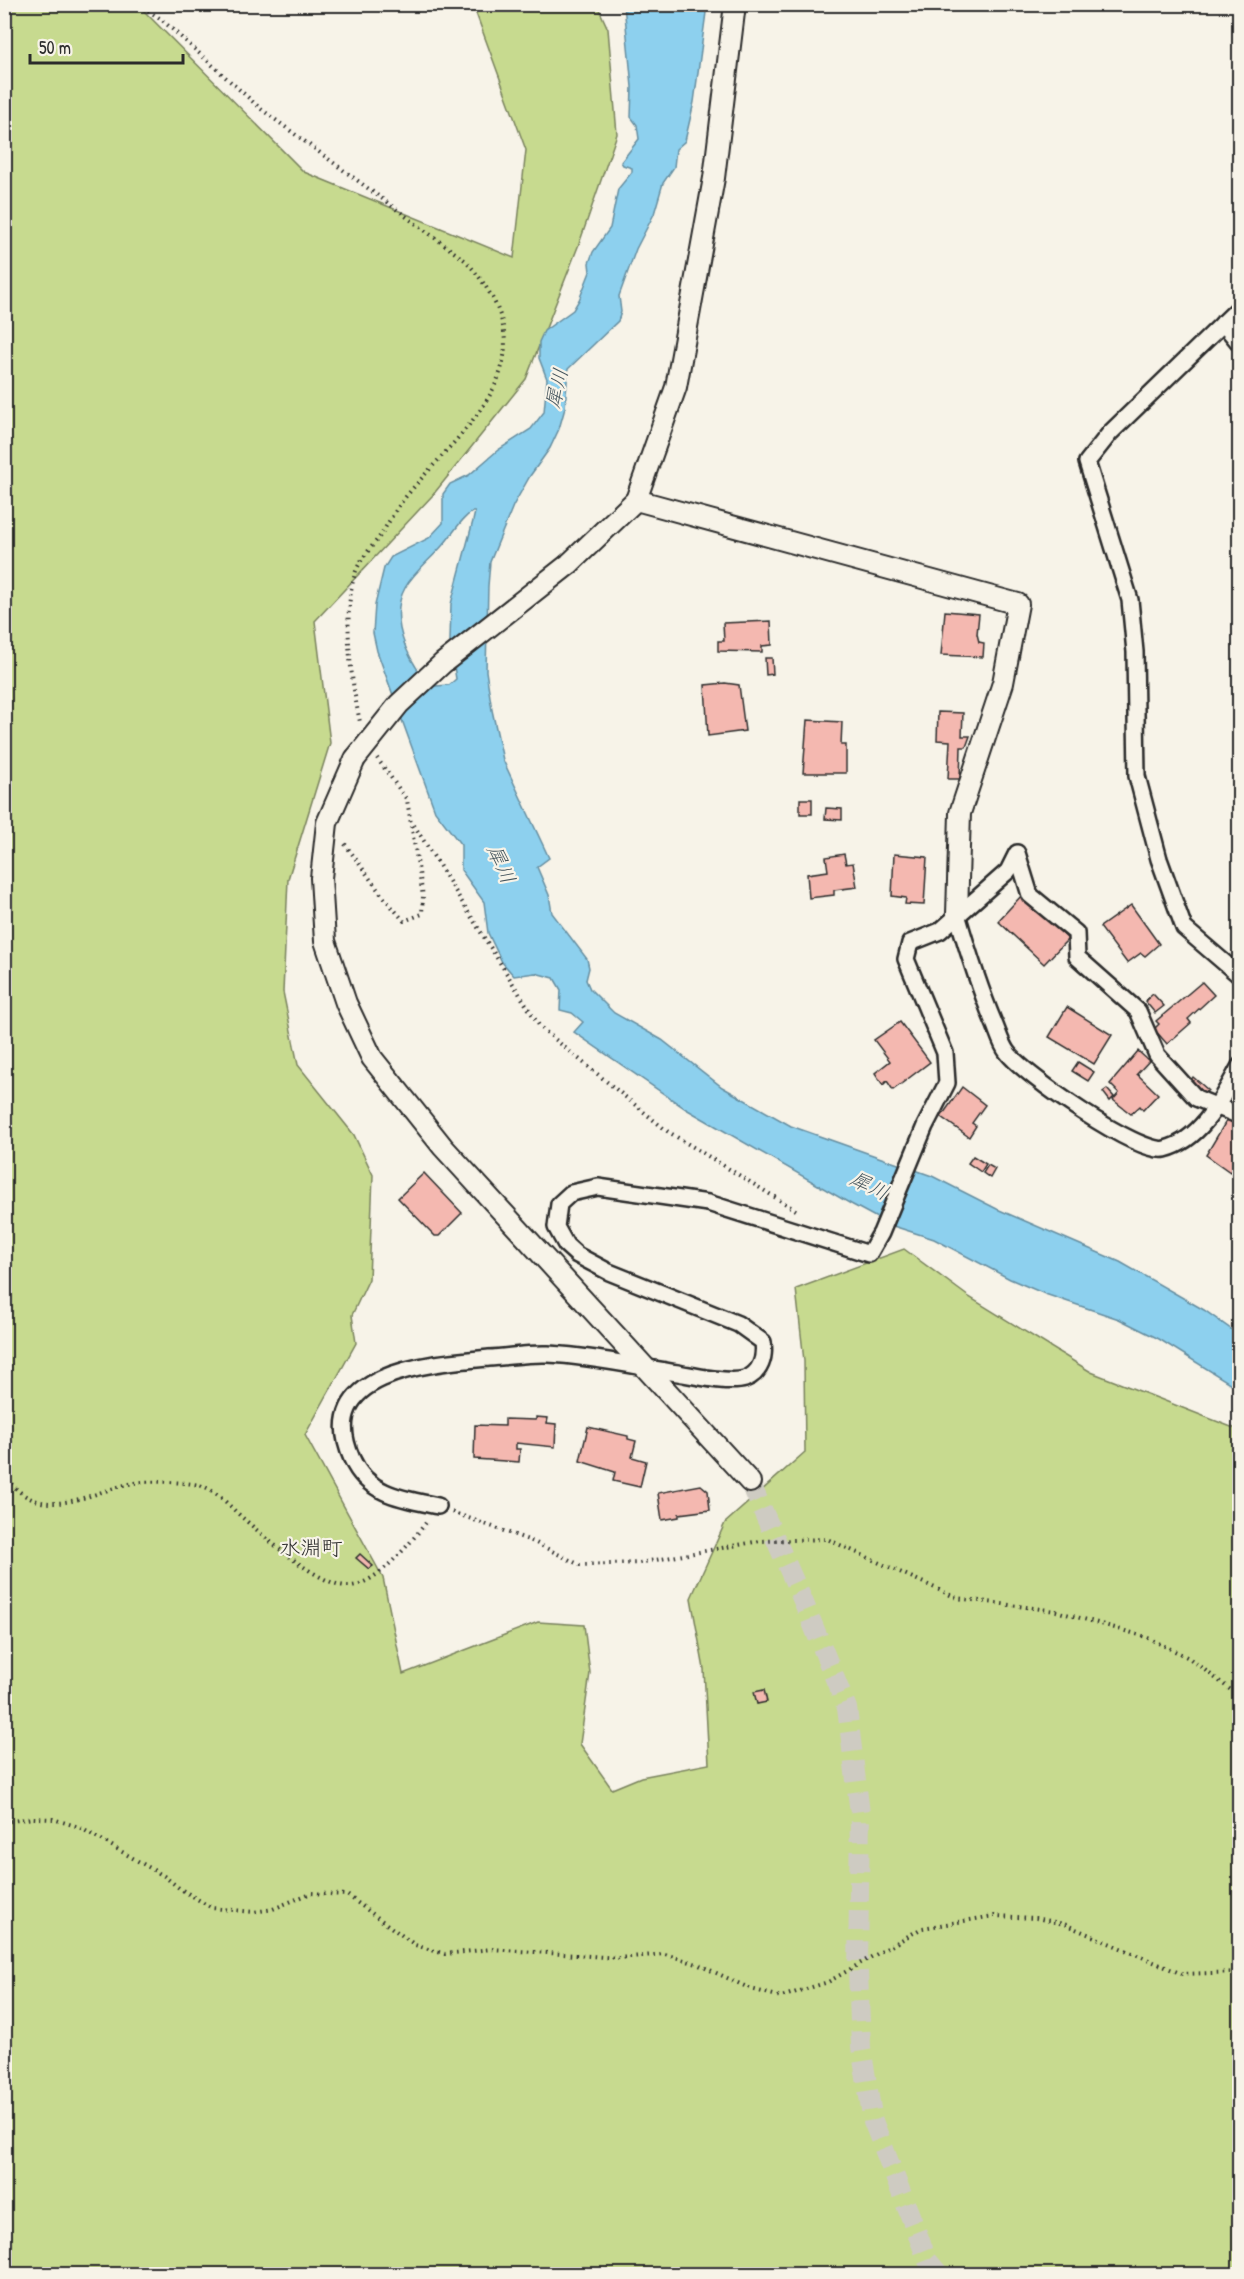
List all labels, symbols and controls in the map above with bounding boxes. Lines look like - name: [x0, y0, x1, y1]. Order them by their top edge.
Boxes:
- scale bar: [30, 27, 183, 65]
- text: 50 m: [39, 35, 71, 60]
- water label: 犀川: [538, 365, 574, 411]
- water label: 犀川: [482, 840, 522, 888]
- water label: 犀川: [846, 1164, 894, 1206]
- district label: 水淵町: [280, 1533, 343, 1562]

